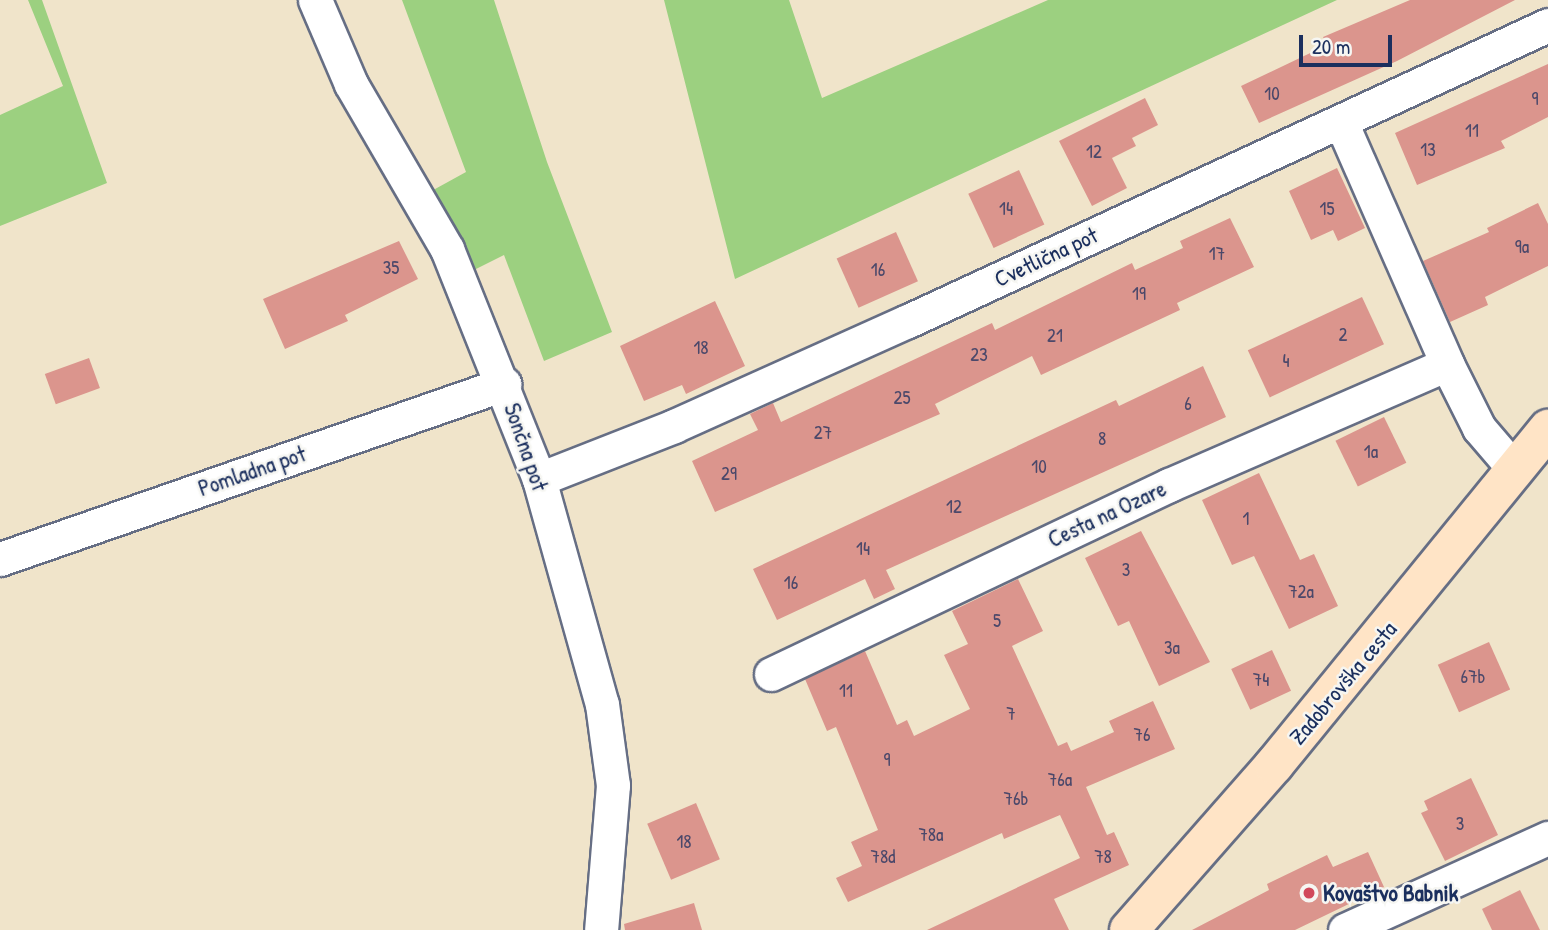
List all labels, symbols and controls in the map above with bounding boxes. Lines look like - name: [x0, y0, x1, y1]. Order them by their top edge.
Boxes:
- scale bar: [1303, 21, 1396, 65]
- text: 20 m: [1312, 32, 1350, 61]
- house number: 10: [1264, 83, 1280, 105]
- house number: 9: [1532, 88, 1538, 110]
- house number: 11: [1465, 120, 1479, 142]
- house number: 13: [1420, 139, 1436, 161]
- house number: 12: [1086, 141, 1102, 163]
- house number: 14: [999, 198, 1013, 220]
- house number: 15: [1320, 198, 1334, 220]
- street label: Cvetlična pot: [990, 221, 1102, 293]
- house number: 9a: [1515, 236, 1529, 258]
- house number: 17: [1209, 243, 1225, 265]
- house number: 35: [383, 257, 399, 279]
- house number: 16: [871, 259, 885, 281]
- house number: 19: [1132, 283, 1146, 305]
- house number: 2: [1339, 324, 1347, 346]
- house number: 21: [1047, 325, 1063, 347]
- house number: 18: [693, 337, 709, 359]
- house number: 23: [970, 344, 988, 366]
- house number: 4: [1282, 350, 1290, 372]
- house number: 25: [894, 387, 910, 409]
- house number: 6: [1184, 393, 1192, 415]
- street label: Sončna pot: [498, 400, 554, 494]
- house number: 27: [814, 422, 832, 444]
- house number: 8: [1098, 428, 1106, 450]
- street label: Pomladna pot: [195, 440, 309, 502]
- house number: 1a: [1364, 441, 1378, 463]
- house number: 10: [1031, 456, 1047, 478]
- house number: 29: [721, 463, 737, 485]
- street label: Cesta na Ozare: [1044, 475, 1170, 553]
- house number: 12: [946, 496, 962, 518]
- house number: 1: [1243, 508, 1249, 530]
- house number: 14: [856, 538, 870, 560]
- house number: 3: [1122, 559, 1130, 581]
- house number: 16: [784, 572, 798, 594]
- house number: 72a: [1288, 581, 1314, 603]
- house number: 5: [993, 610, 1001, 632]
- street label: Zadobrovška cesta: [1283, 616, 1403, 750]
- house number: 3a: [1164, 637, 1180, 659]
- house number: 67b: [1461, 666, 1485, 688]
- house number: 74: [1253, 669, 1269, 691]
- house number: 11: [839, 680, 853, 702]
- house number: 7: [1006, 703, 1016, 725]
- house number: 76: [1134, 724, 1150, 746]
- house number: 9: [884, 749, 890, 771]
- house number: 76a: [1048, 769, 1072, 791]
- house number: 76b: [1004, 788, 1028, 810]
- house number: 3: [1456, 813, 1464, 835]
- house number: 78a: [918, 824, 944, 846]
- house number: 18: [676, 831, 692, 853]
- house number: 78d: [870, 846, 896, 868]
- house number: 78: [1094, 846, 1112, 868]
- place label: Kovaštvo Babnik: [1323, 879, 1458, 907]
- marker: Kovaštvo Babnik: [1301, 885, 1317, 901]

